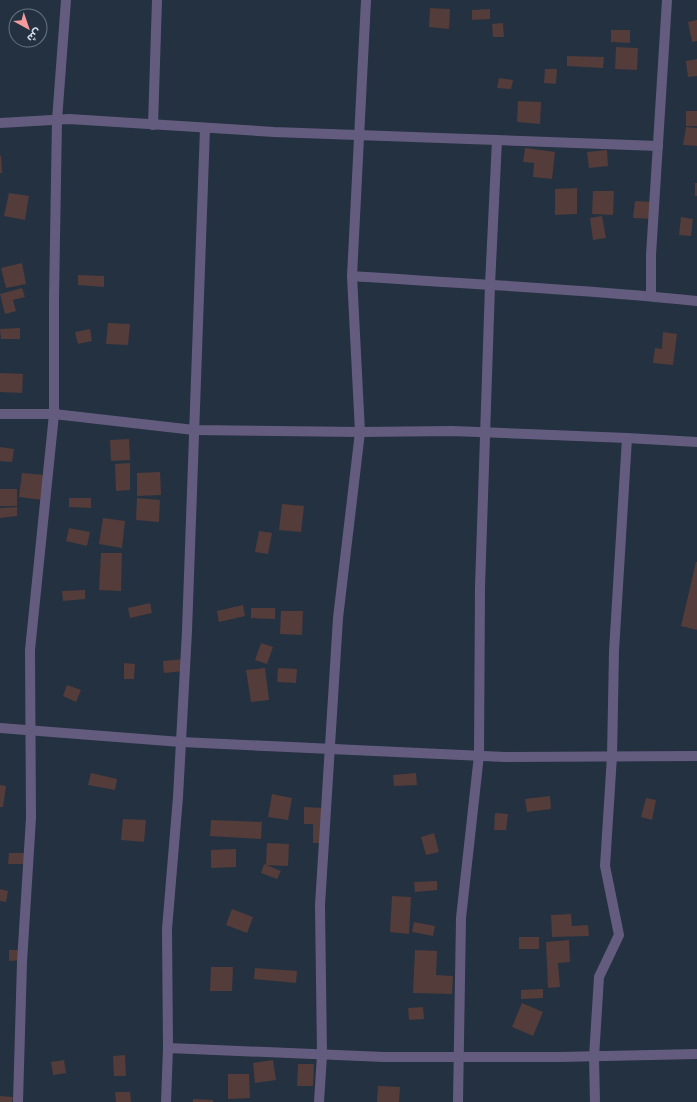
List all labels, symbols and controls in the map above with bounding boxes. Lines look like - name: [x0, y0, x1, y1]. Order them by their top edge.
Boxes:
- north arrow: [8, 8, 48, 48]
- text: ش: [24, 25, 44, 45]

